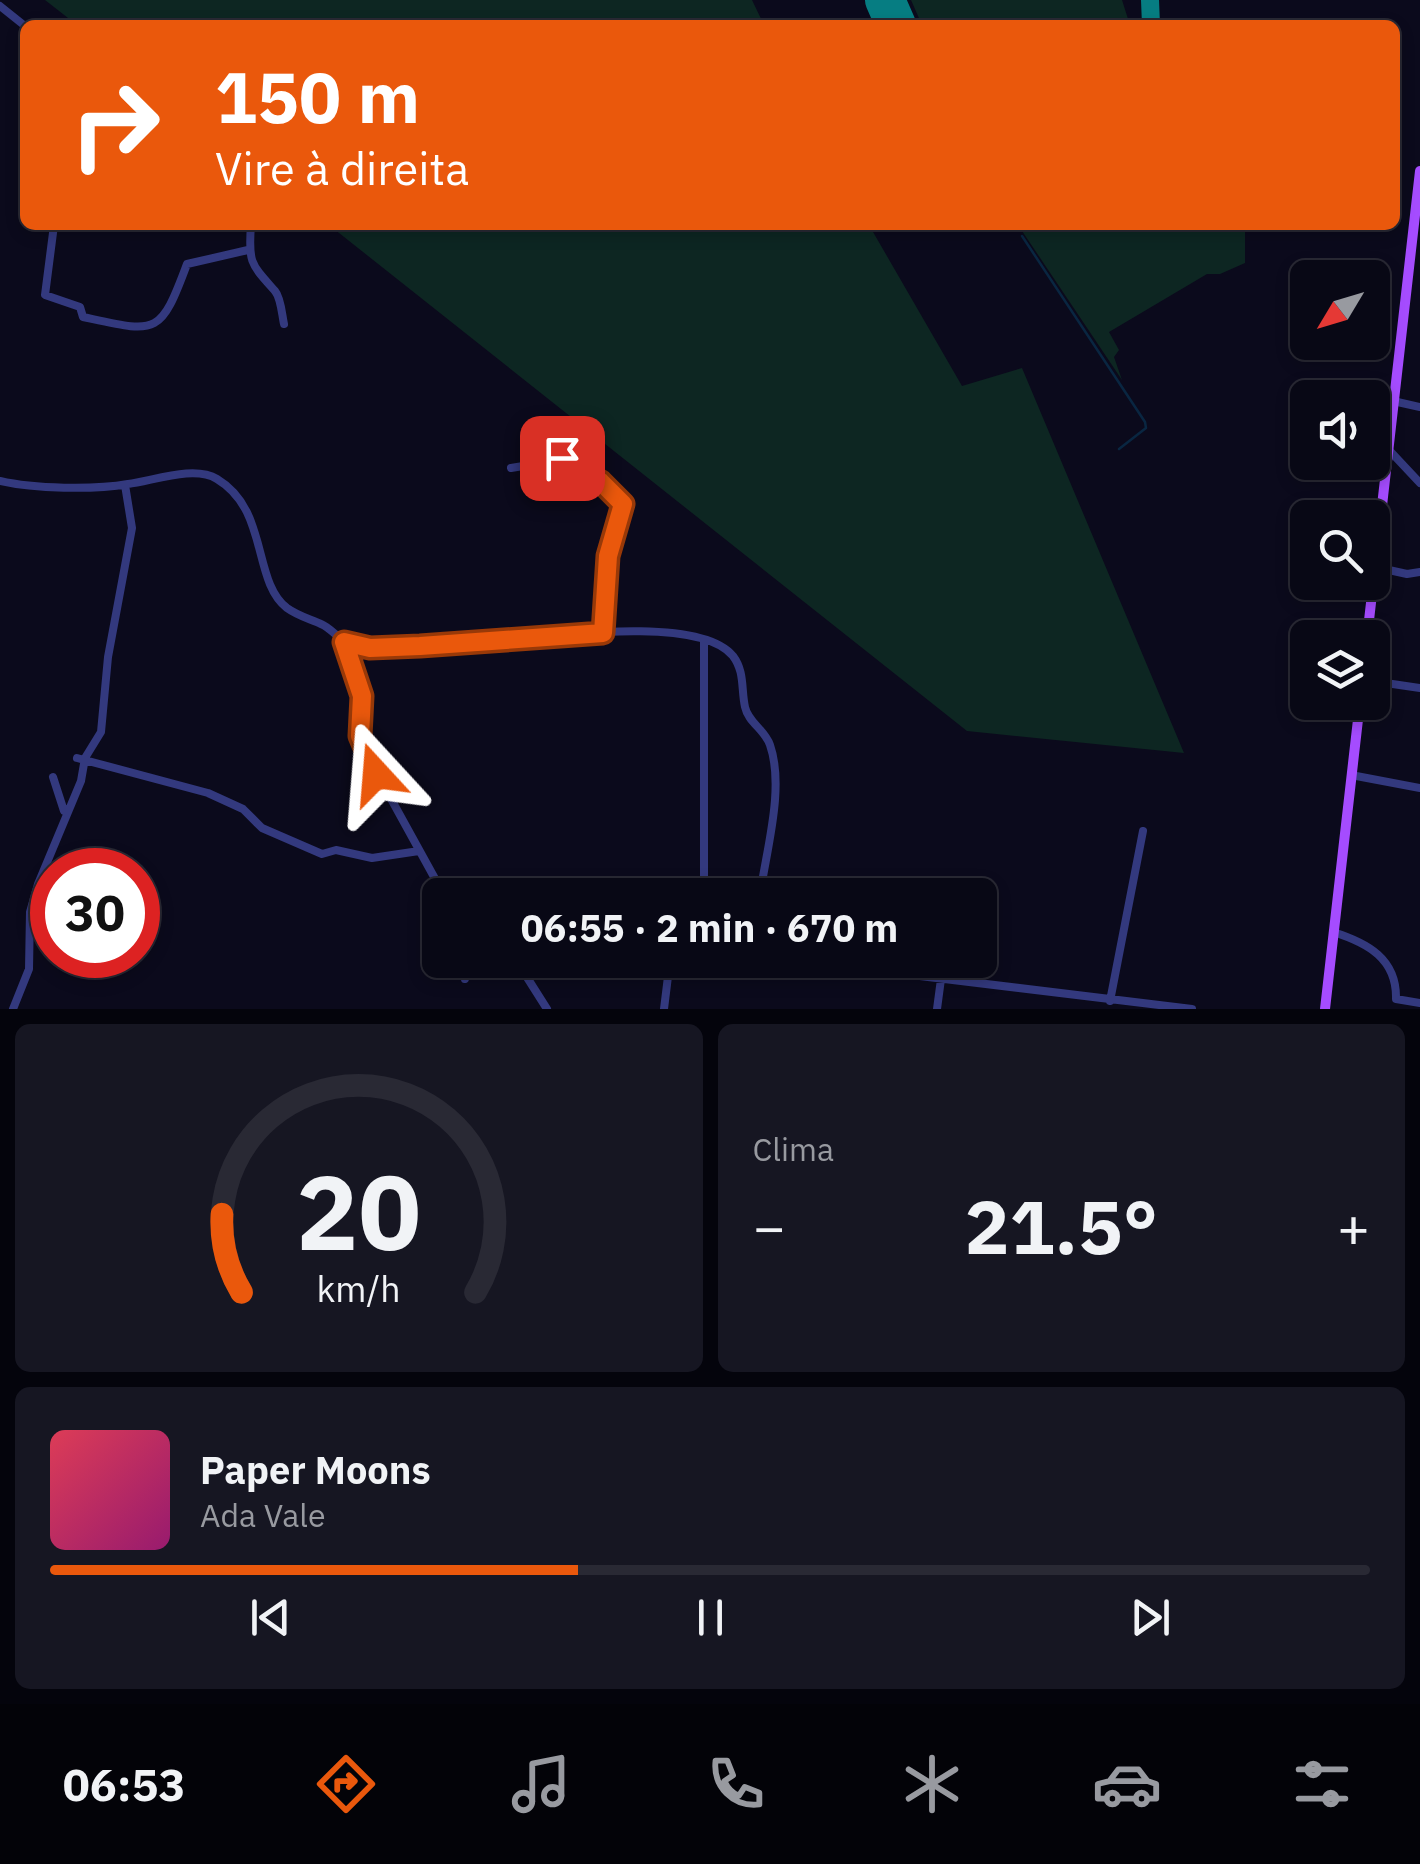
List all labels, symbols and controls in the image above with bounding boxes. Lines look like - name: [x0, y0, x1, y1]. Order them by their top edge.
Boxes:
- text: 150 m: [215, 51, 420, 142]
- icon: right: [50, 60, 180, 190]
- text: Vire à direita: [215, 139, 469, 197]
- north arrow: [1290, 260, 1390, 360]
- map controls: [1290, 260, 1390, 720]
- button: sound: [1290, 380, 1390, 480]
- pin: [520, 416, 605, 501]
- icon: arrive: [535, 431, 590, 486]
- button: search: [1290, 500, 1390, 600]
- button: layers: [1290, 620, 1390, 720]
- position arrow: [324, 722, 428, 826]
- speed limit sign: 30: [30, 848, 160, 978]
- text: 06:55 · 2 min · 670 m: [521, 903, 898, 952]
- text: Clima: [753, 1128, 834, 1170]
- text: 20: [296, 1143, 421, 1279]
- text: 21.5°: [964, 1177, 1158, 1275]
- text: −: [753, 1191, 786, 1262]
- text: +: [1337, 1191, 1370, 1262]
- text: km/h: [317, 1265, 401, 1312]
- text: Paper Moons: [200, 1445, 431, 1494]
- text: Ada Vale: [200, 1494, 326, 1536]
- icon: previous: [243, 1590, 298, 1645]
- icon: pause: [683, 1590, 738, 1645]
- icon: next: [1123, 1590, 1178, 1645]
- icon: directions: [311, 1749, 381, 1819]
- icon: music: [506, 1749, 576, 1819]
- icon: phone: [701, 1749, 771, 1819]
- icon: climate: [897, 1749, 967, 1819]
- icon: car: [1092, 1749, 1162, 1819]
- icon: filters: [1287, 1749, 1357, 1819]
- text: 06:53: [63, 1755, 186, 1813]

